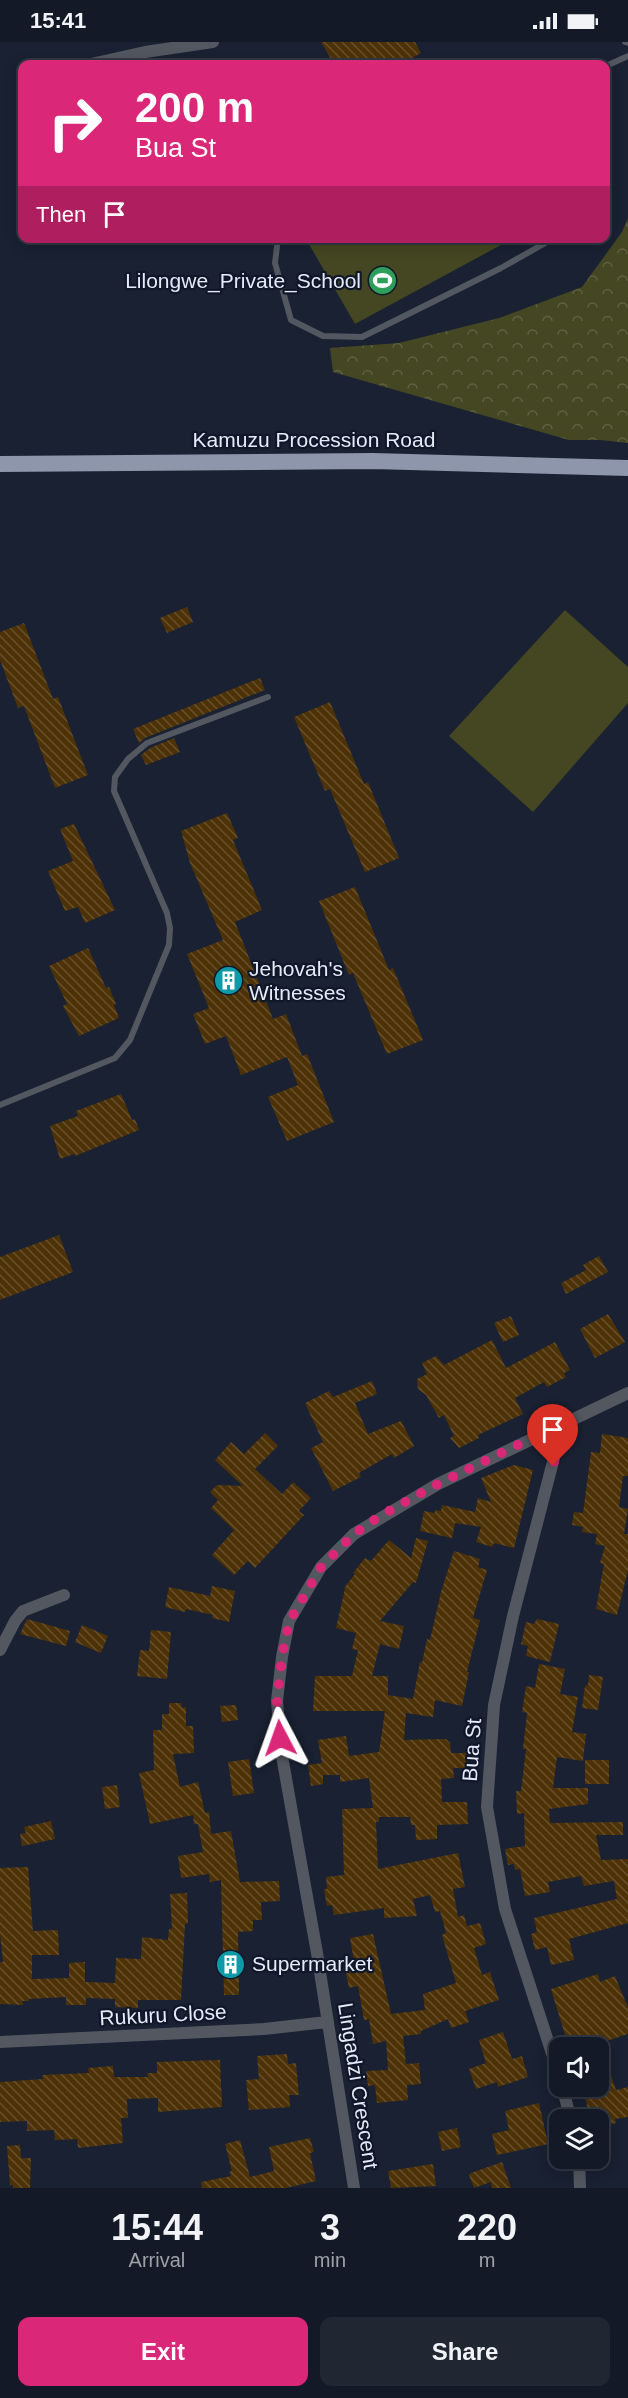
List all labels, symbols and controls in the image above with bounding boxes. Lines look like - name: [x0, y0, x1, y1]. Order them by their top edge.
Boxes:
- text: 15:41: [30, 8, 86, 33]
- icon: right: [36, 84, 114, 162]
- text: 200 m: [135, 84, 254, 131]
- text: Bua St: [135, 133, 216, 163]
- icon: arrive: [98, 198, 131, 231]
- text: Then: [36, 202, 86, 227]
- sports icon: Lilongwe_Private_School: [366, 265, 398, 297]
- place label: Lilongwe_Private_School: [125, 269, 361, 293]
- street label: Kamuzu Procession Road: [193, 428, 435, 451]
- place label: Jehovah's Witnesses: [249, 957, 346, 1004]
- building icon: Jehovah's Witnesses: [212, 965, 244, 997]
- pin: [527, 1404, 578, 1466]
- icon: arrive: [536, 1413, 569, 1446]
- position arrow: [248, 1706, 312, 1770]
- street label: Bua St: [458, 1718, 485, 1782]
- building icon: Supermarket: [215, 1948, 247, 1980]
- place label: Supermarket: [252, 1952, 372, 1975]
- street label: Rukuru Close: [99, 2000, 227, 2029]
- street label: Lingadzi Crescent: [334, 2001, 383, 2171]
- map controls: [549, 2037, 609, 2169]
- button: sound: [549, 2037, 609, 2097]
- button: layers: [549, 2109, 609, 2169]
- text: 15:44: [111, 2207, 203, 2248]
- text: 3: [320, 2207, 340, 2248]
- text: 220: [457, 2207, 517, 2248]
- text: Arrival: [129, 2249, 185, 2271]
- text: min: [314, 2249, 346, 2271]
- text: m: [479, 2249, 495, 2271]
- button: Exit: [18, 2317, 308, 2386]
- button: Share: [320, 2317, 610, 2386]

